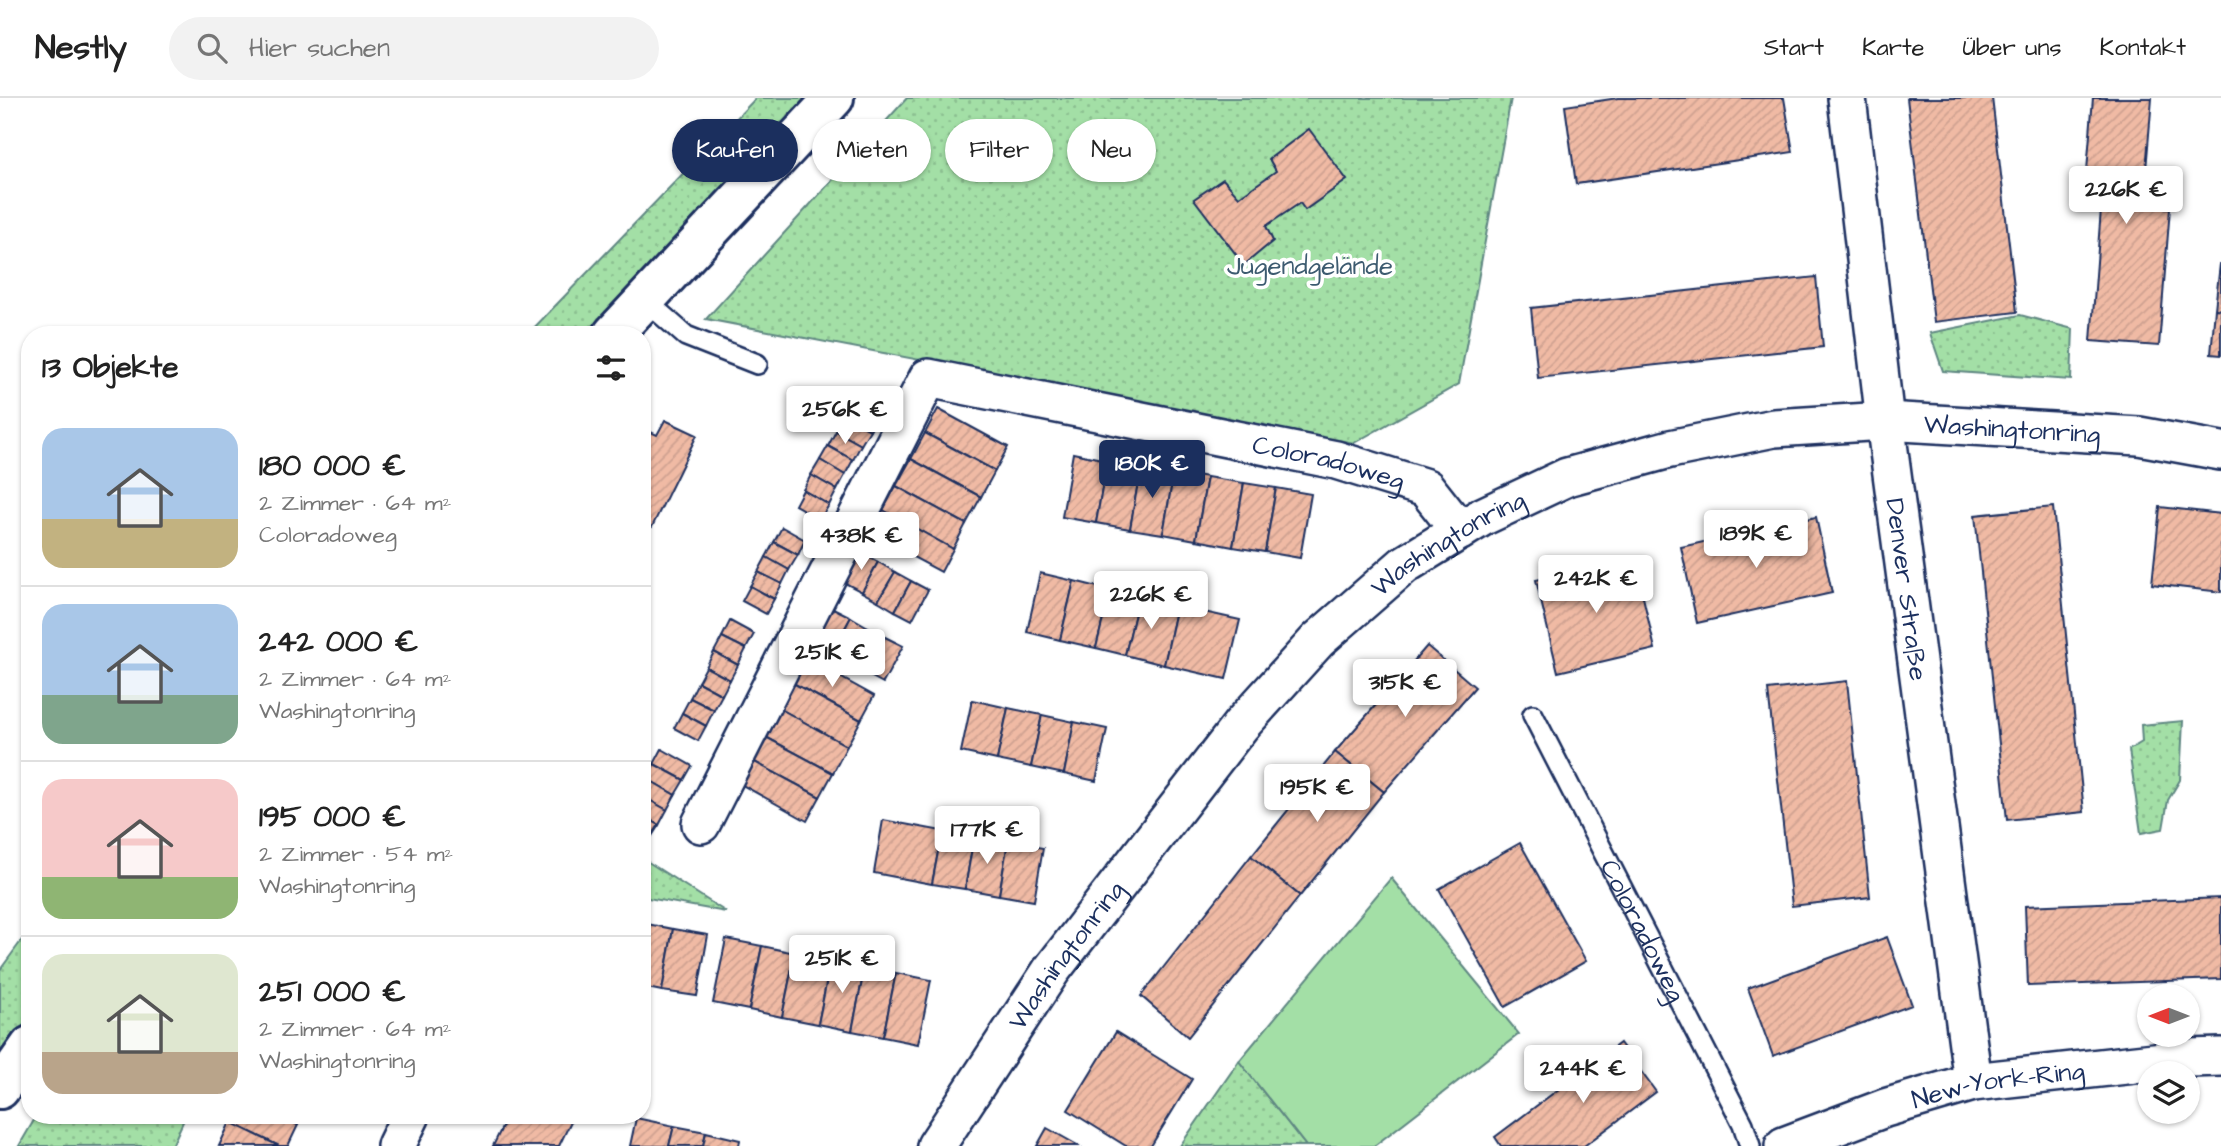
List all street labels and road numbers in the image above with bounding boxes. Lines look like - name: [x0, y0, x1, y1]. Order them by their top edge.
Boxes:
- street label: Washingtonring: [1923, 406, 2101, 455]
- street label: Coloradoweg: [1249, 427, 1409, 501]
- street label: Washingtonring: [1363, 482, 1532, 605]
- street label: Denver Straße: [1876, 496, 1936, 683]
- street label: Coloradoweg: [1591, 853, 1694, 1009]
- street label: Washingtonring: [1000, 874, 1135, 1037]
- street label: New-York-Ring: [1907, 1053, 2087, 1118]

